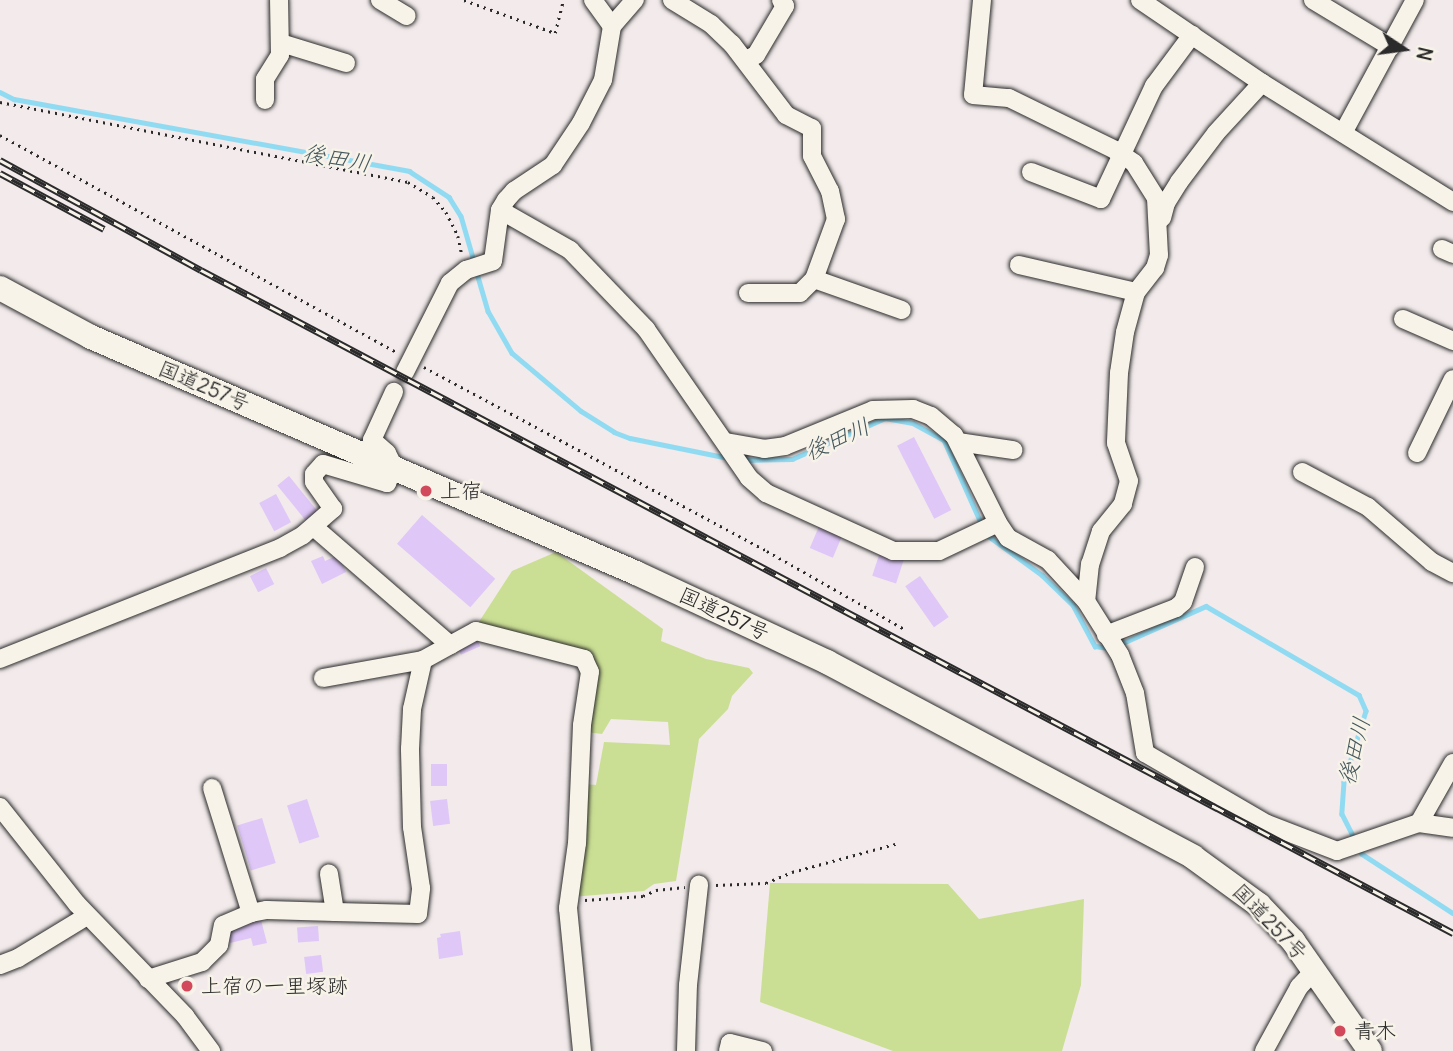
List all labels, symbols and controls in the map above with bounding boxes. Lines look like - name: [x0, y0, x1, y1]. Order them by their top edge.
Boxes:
- north arrow: [1369, 14, 1439, 84]
- text: N: [1411, 45, 1438, 63]
- water label: 後田川: [301, 138, 373, 178]
- street label: 国道257号: [154, 355, 254, 417]
- water label: 後田川: [800, 412, 874, 466]
- place label: 上宿: [440, 478, 482, 504]
- marker: 上宿: [418, 483, 434, 499]
- street label: 国道257号: [675, 582, 773, 646]
- water label: 後田川: [1332, 714, 1376, 788]
- street label: 国道257号: [1227, 878, 1313, 966]
- place label: 上宿の一里塚跡: [201, 973, 348, 999]
- marker: 上宿の一里塚跡: [179, 978, 195, 994]
- place label: 青木: [1354, 1018, 1396, 1044]
- marker: 青木: [1332, 1023, 1348, 1039]

